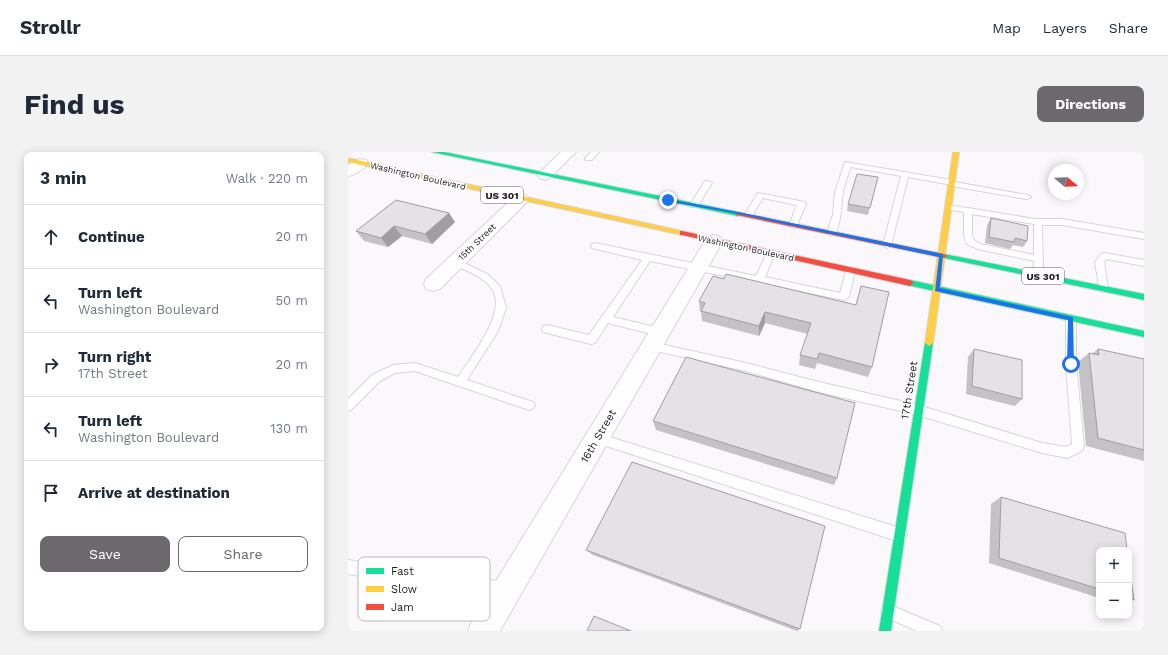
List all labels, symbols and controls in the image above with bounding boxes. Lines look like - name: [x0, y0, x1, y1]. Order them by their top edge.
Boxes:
- text: Strollr: [20, 16, 81, 39]
- text: Map: [992, 20, 1021, 36]
- text: Layers: [1043, 20, 1087, 36]
- text: Share: [1109, 20, 1148, 36]
- button: Directions: [1037, 86, 1144, 122]
- text: Find us: [24, 88, 124, 121]
- street label: Washington Boulevard: [369, 160, 467, 192]
- north arrow: [1048, 164, 1084, 200]
- text: 3 min: [40, 168, 86, 188]
- text: Walk · 220 m: [226, 171, 308, 186]
- road number: US 301: [481, 187, 523, 203]
- route end: [659, 191, 677, 209]
- street label: 15th Street: [456, 221, 498, 262]
- icon: ahead: [40, 226, 62, 248]
- text: Continue: [78, 228, 145, 246]
- text: 20 m: [276, 229, 308, 244]
- street label: Washington Boulevard: [697, 233, 795, 263]
- road number: US 301: [1022, 268, 1064, 284]
- text: Turn left: [78, 284, 142, 302]
- icon: left: [40, 290, 62, 312]
- text: 50 m: [276, 293, 308, 308]
- text: Washington Boulevard: [78, 302, 219, 317]
- text: Turn right: [78, 348, 151, 366]
- icon: right: [40, 354, 62, 376]
- route start: [1062, 355, 1080, 373]
- text: 20 m: [276, 357, 308, 372]
- street label: 17th Street: [898, 360, 921, 420]
- text: 17th Street: [78, 366, 147, 381]
- street label: 16th Street: [578, 407, 619, 465]
- text: Turn left: [78, 412, 142, 430]
- icon: left: [40, 418, 62, 440]
- text: 130 m: [270, 421, 308, 436]
- text: Washington Boulevard: [78, 430, 219, 445]
- icon: arrive: [40, 482, 62, 504]
- text: Arrive at destination: [78, 484, 230, 502]
- button: Save: [40, 536, 170, 572]
- button: Share: [178, 536, 308, 572]
- map controls: [1096, 547, 1132, 619]
- button: +: [1096, 547, 1132, 583]
- legend: [358, 557, 490, 621]
- text: Fast: [391, 565, 414, 578]
- text: Slow: [391, 583, 417, 596]
- button: −: [1096, 583, 1132, 619]
- text: Jam: [391, 601, 414, 614]

